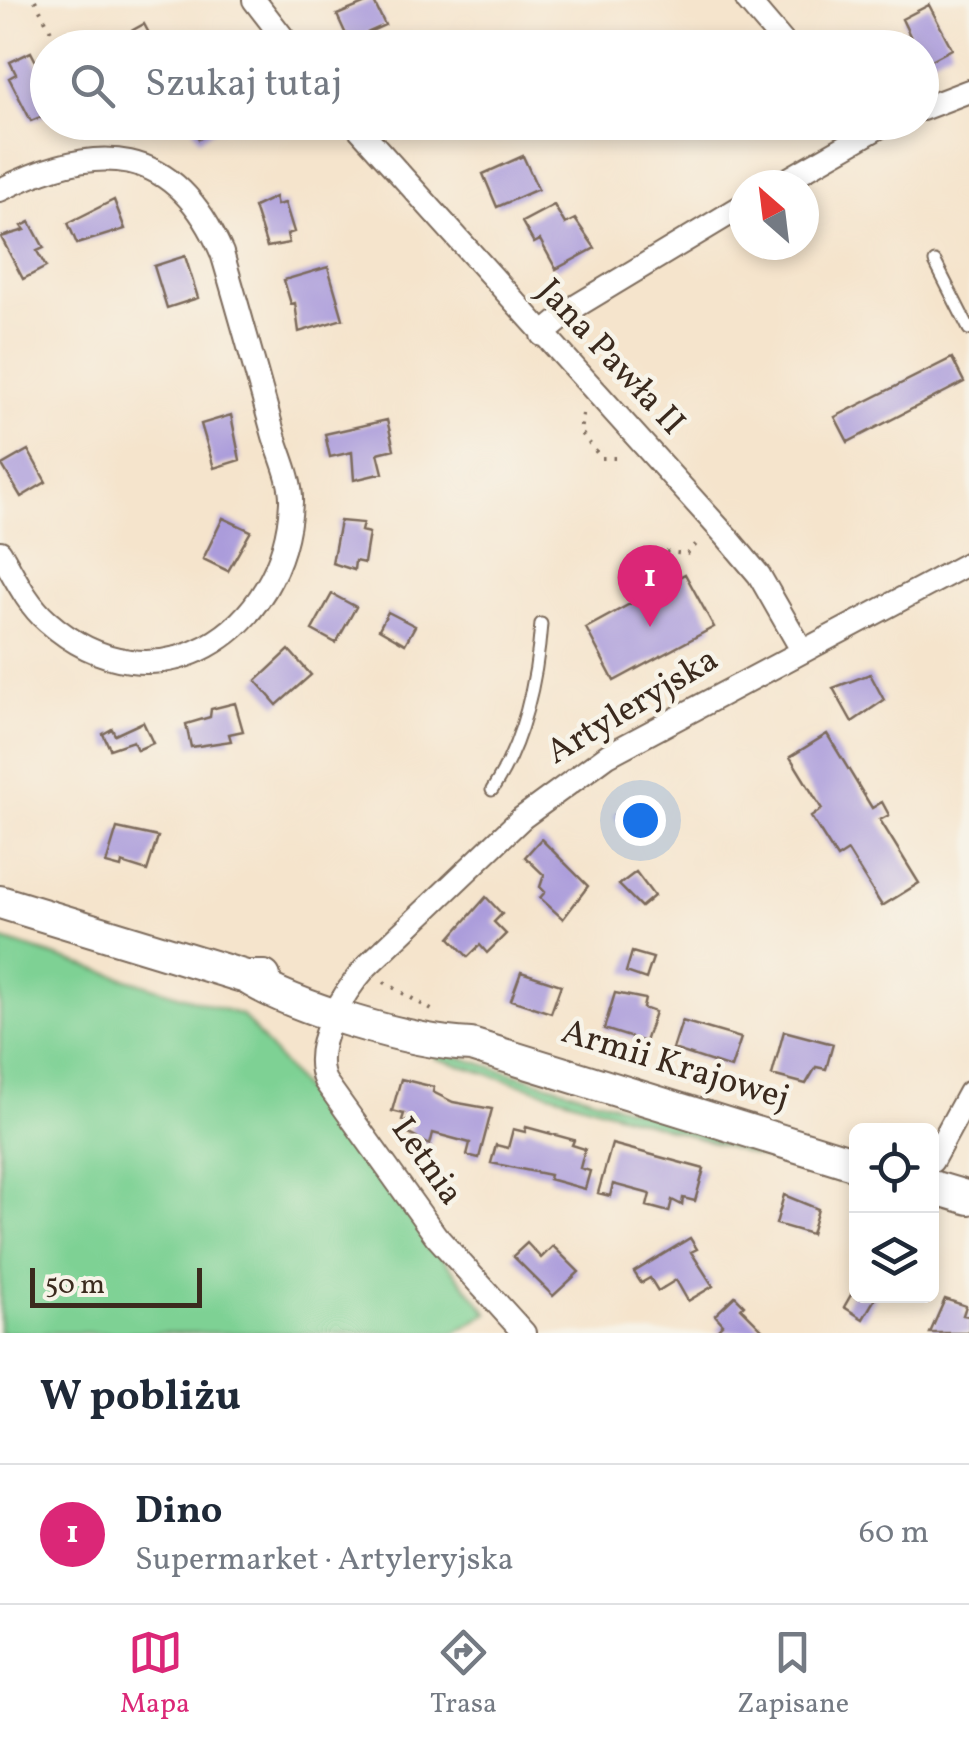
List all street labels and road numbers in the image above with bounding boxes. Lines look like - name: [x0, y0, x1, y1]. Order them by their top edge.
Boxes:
- street label: Jana Pawła II: [525, 269, 695, 447]
- street label: Artyleryjska: [538, 637, 728, 777]
- street label: Armii Krajowej: [555, 1009, 795, 1123]
- street label: Letnia: [378, 1108, 474, 1216]

